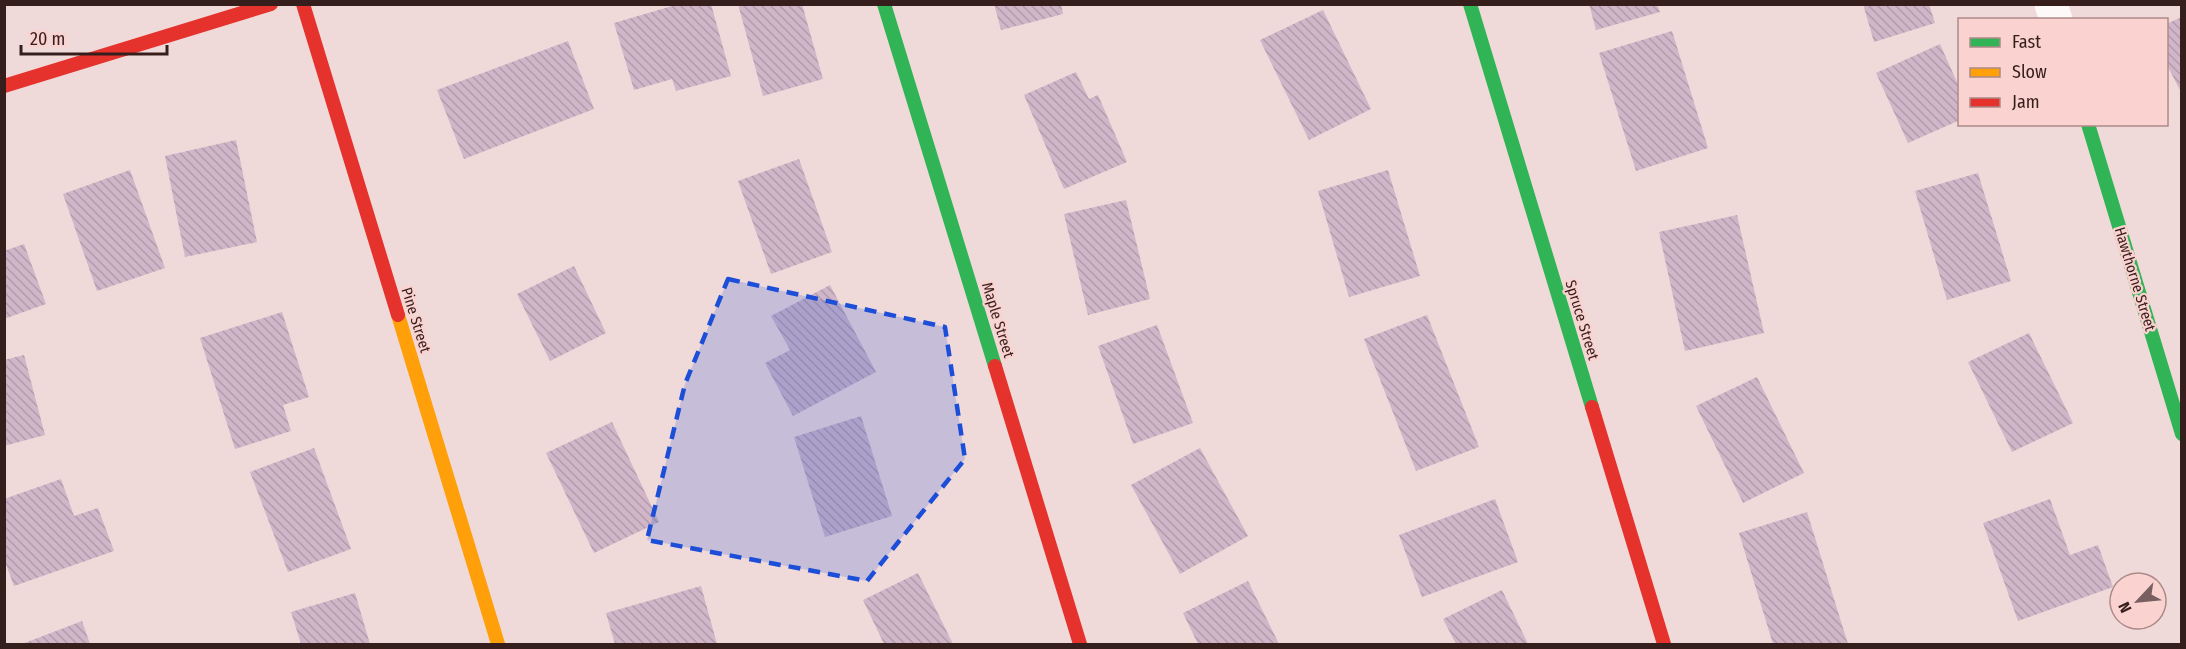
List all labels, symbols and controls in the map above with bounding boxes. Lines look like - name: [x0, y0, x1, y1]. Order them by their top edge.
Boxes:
- scale bar: [21, 18, 166, 56]
- legend: [1958, 18, 2168, 126]
- text: 20 m: [30, 28, 65, 50]
- text: Fast: [2012, 31, 2041, 53]
- text: Slow: [2012, 61, 2047, 83]
- text: Jam: [2012, 91, 2040, 113]
- street label: Hawthorne Street: [2111, 225, 2159, 333]
- street label: Spruce Street: [1561, 278, 1603, 362]
- street label: Maple Street: [978, 280, 1018, 360]
- street label: Pine Street: [398, 285, 434, 355]
- north arrow: [2108, 571, 2168, 631]
- text: N: [2114, 599, 2136, 616]

